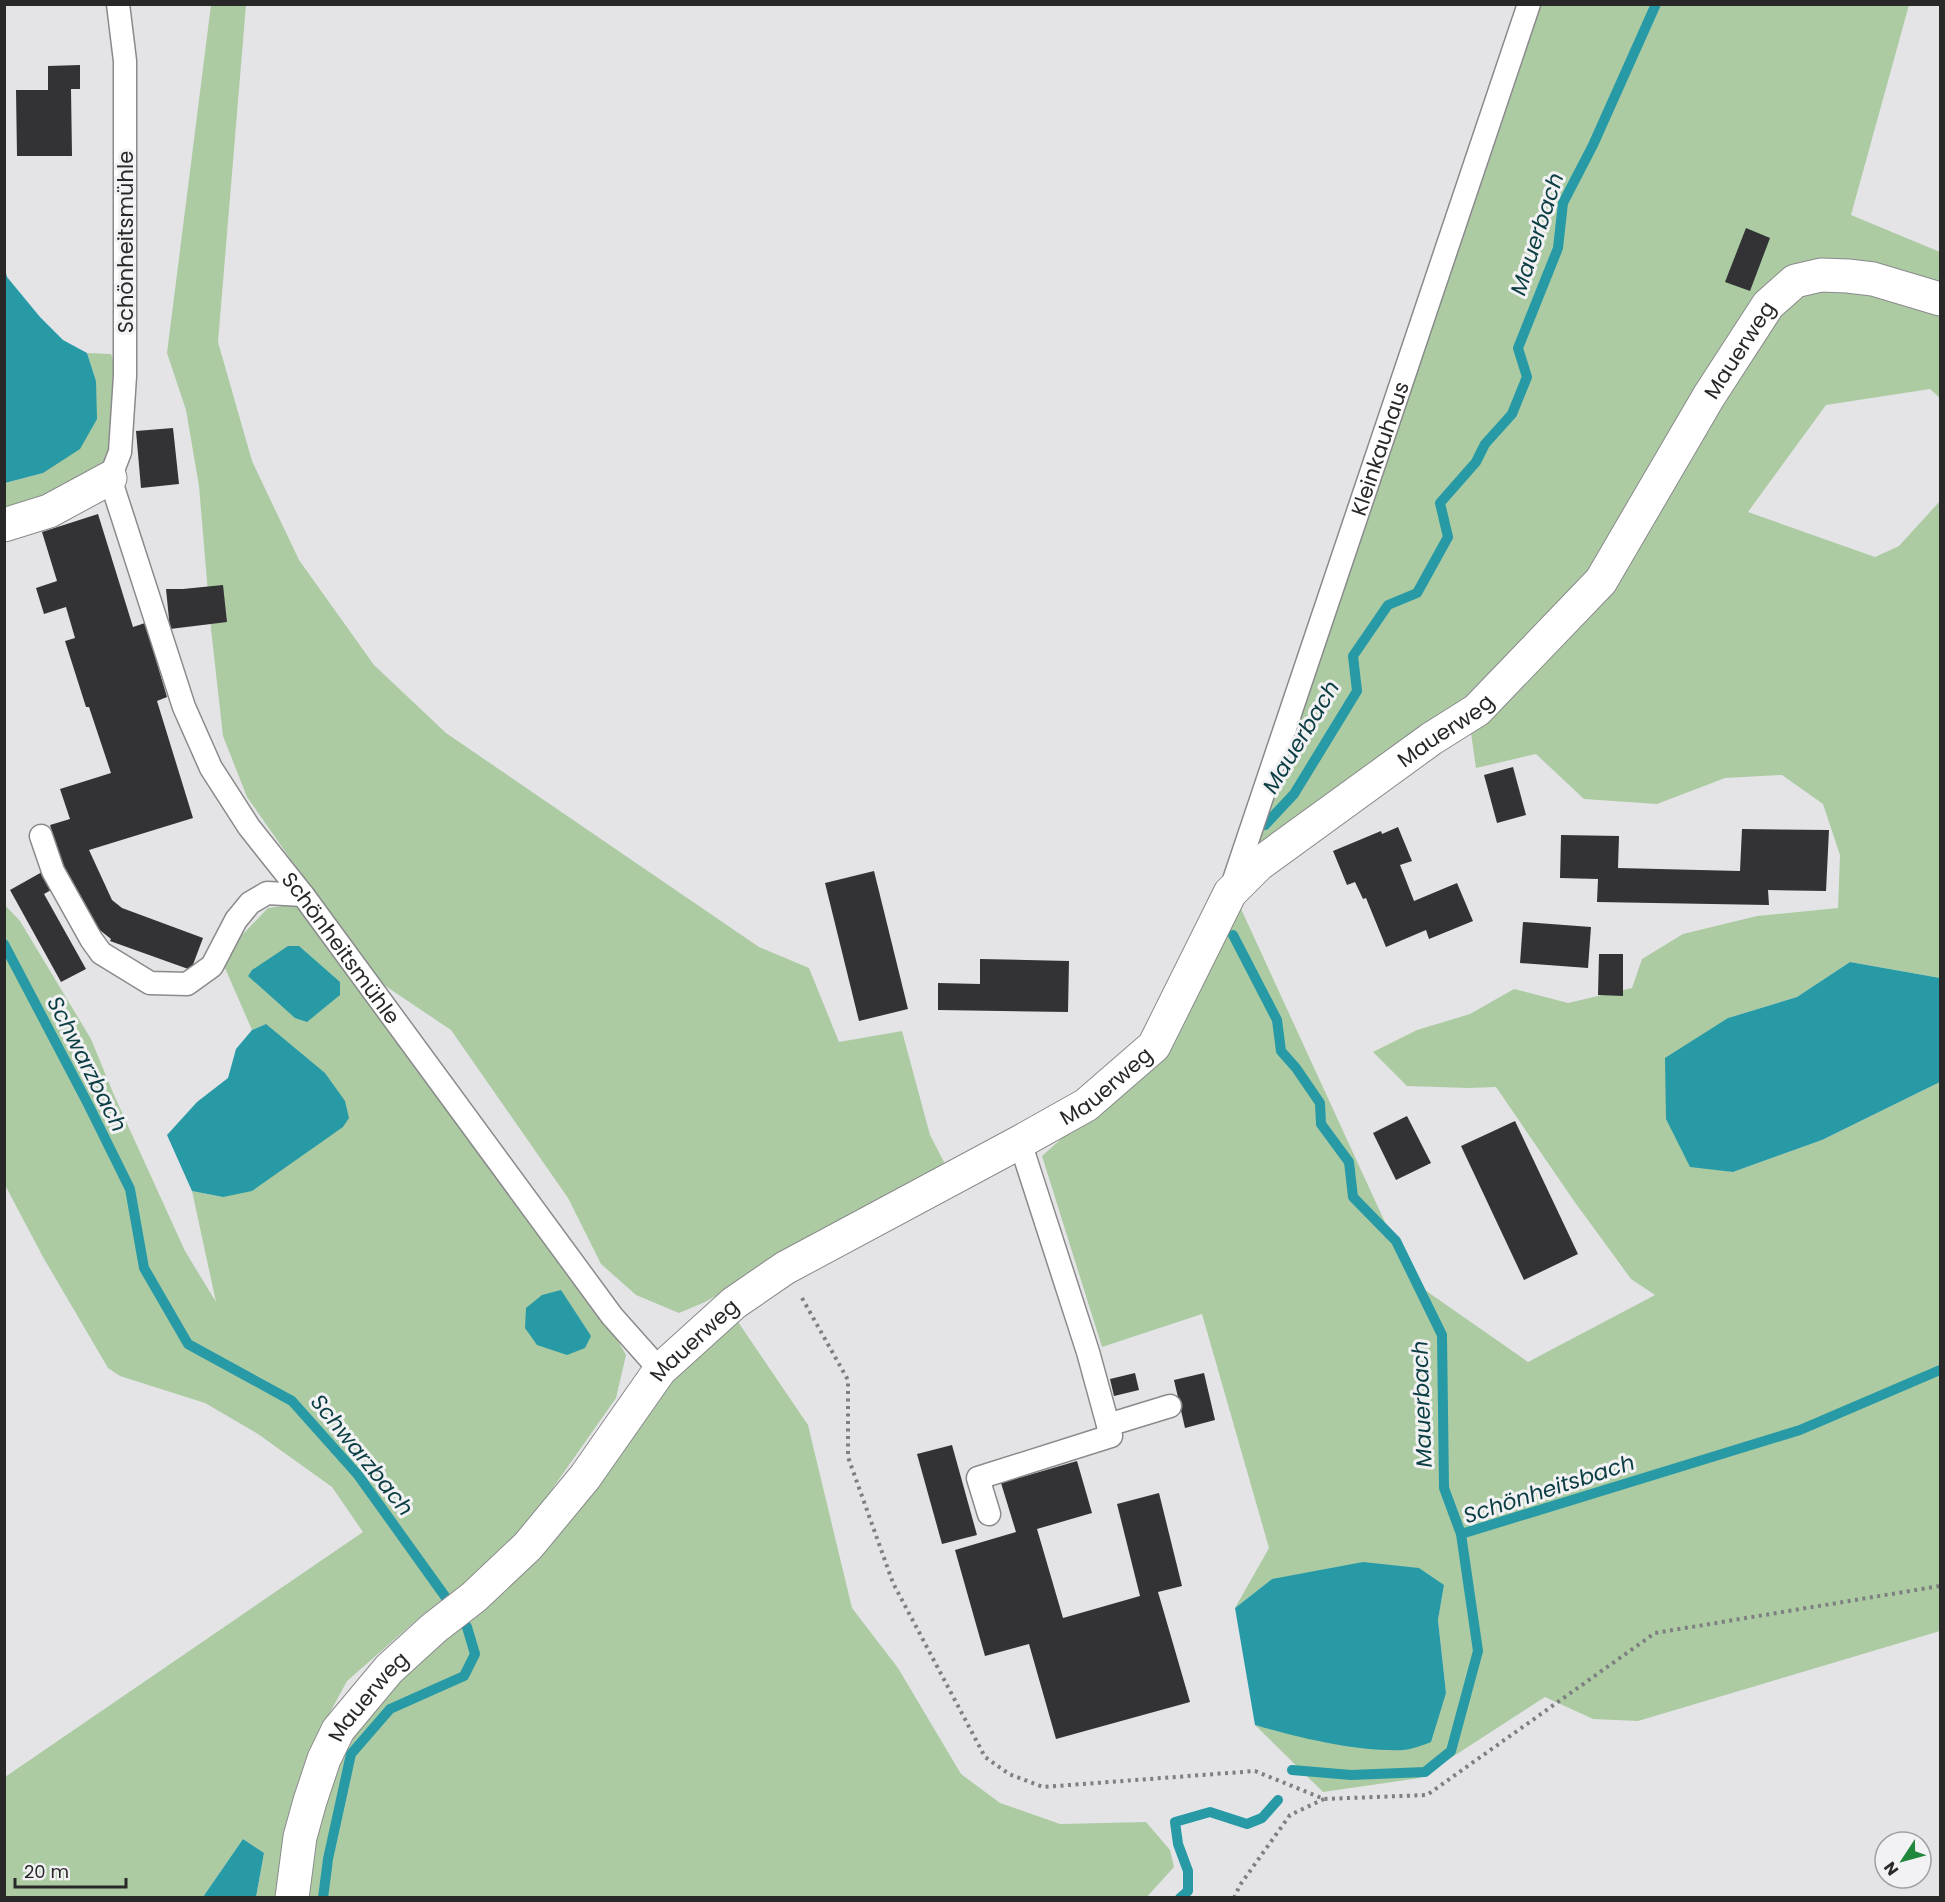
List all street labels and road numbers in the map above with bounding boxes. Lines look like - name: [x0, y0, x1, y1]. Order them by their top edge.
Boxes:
- street label: Schönheitsmühle: [111, 151, 140, 333]
- street label: Mauerweg: [1697, 295, 1781, 404]
- street label: Kleinkauhaus: [1343, 377, 1415, 519]
- street label: Mauerweg: [1391, 687, 1500, 774]
- street label: Schönheitsmühle: [275, 866, 407, 1030]
- street label: Mauerweg: [1054, 1040, 1158, 1132]
- street label: Mauerweg: [642, 1292, 744, 1387]
- street label: Mauerweg: [320, 1644, 414, 1746]

